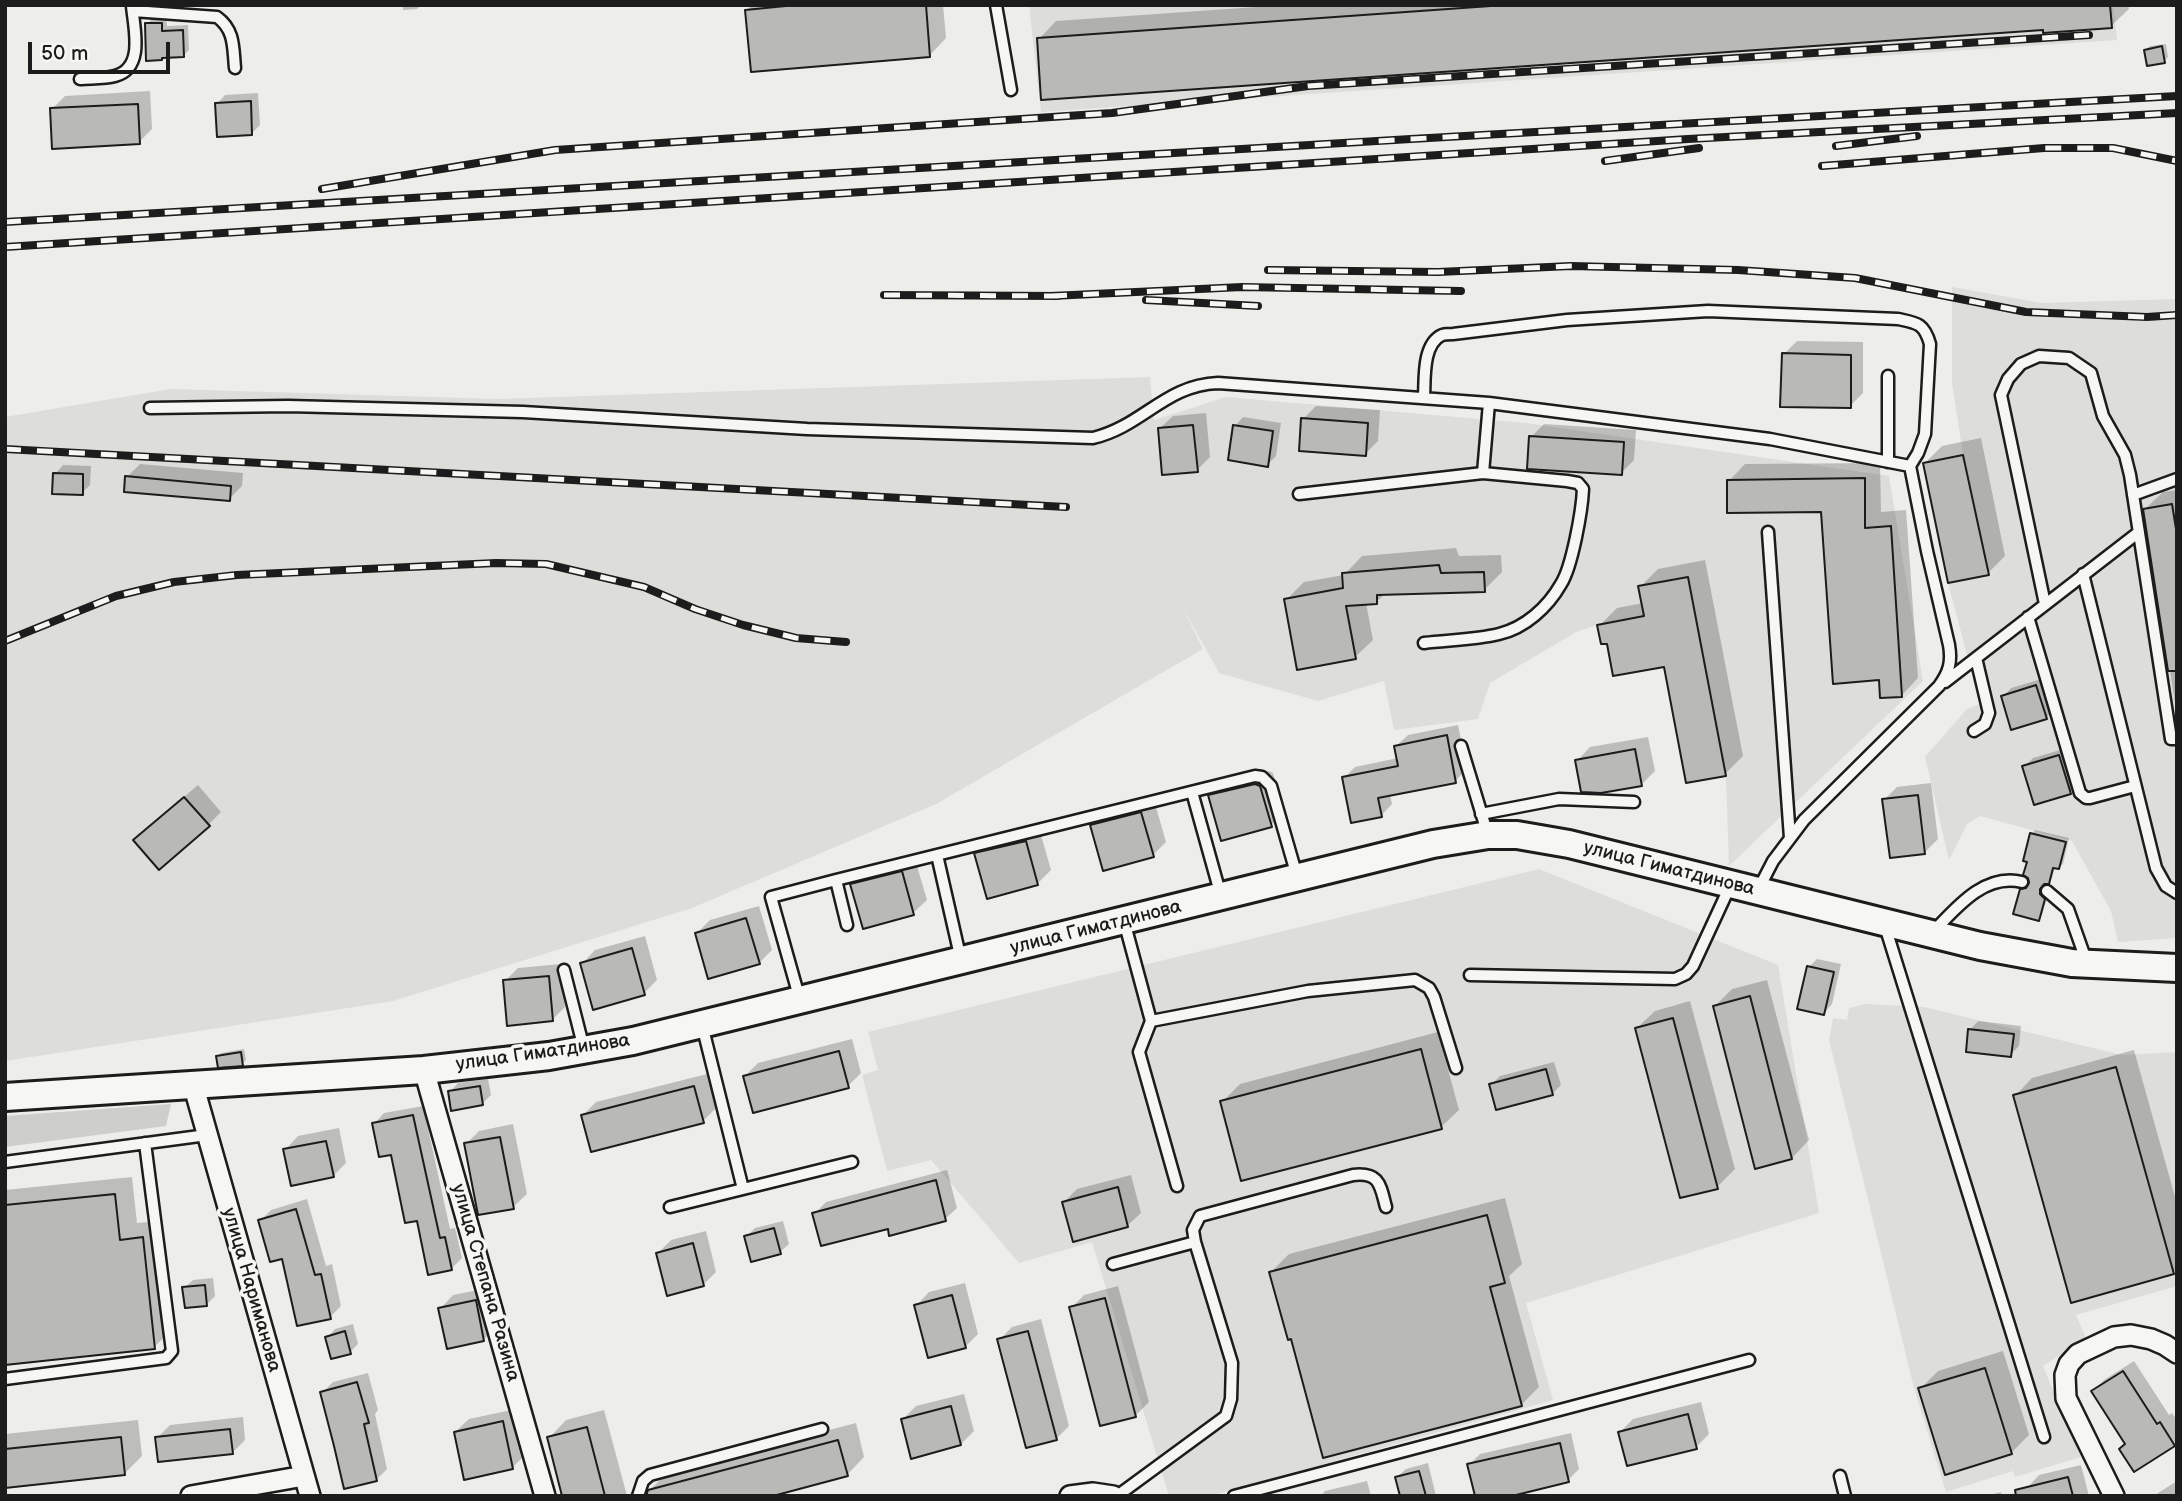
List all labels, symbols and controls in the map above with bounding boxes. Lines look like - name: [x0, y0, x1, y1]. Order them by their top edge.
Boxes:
- scale bar: [32, 28, 173, 72]
- text: 50 m: [41, 41, 88, 66]
- street label: улица Гиматдинова: [1581, 837, 1757, 901]
- street label: улица Гиматдинова: [1008, 896, 1184, 960]
- street label: улица Гиматдинова: [455, 1030, 631, 1076]
- street label: улица Степана Разина: [446, 1182, 524, 1384]
- street label: улица Нариманова: [217, 1205, 285, 1375]

